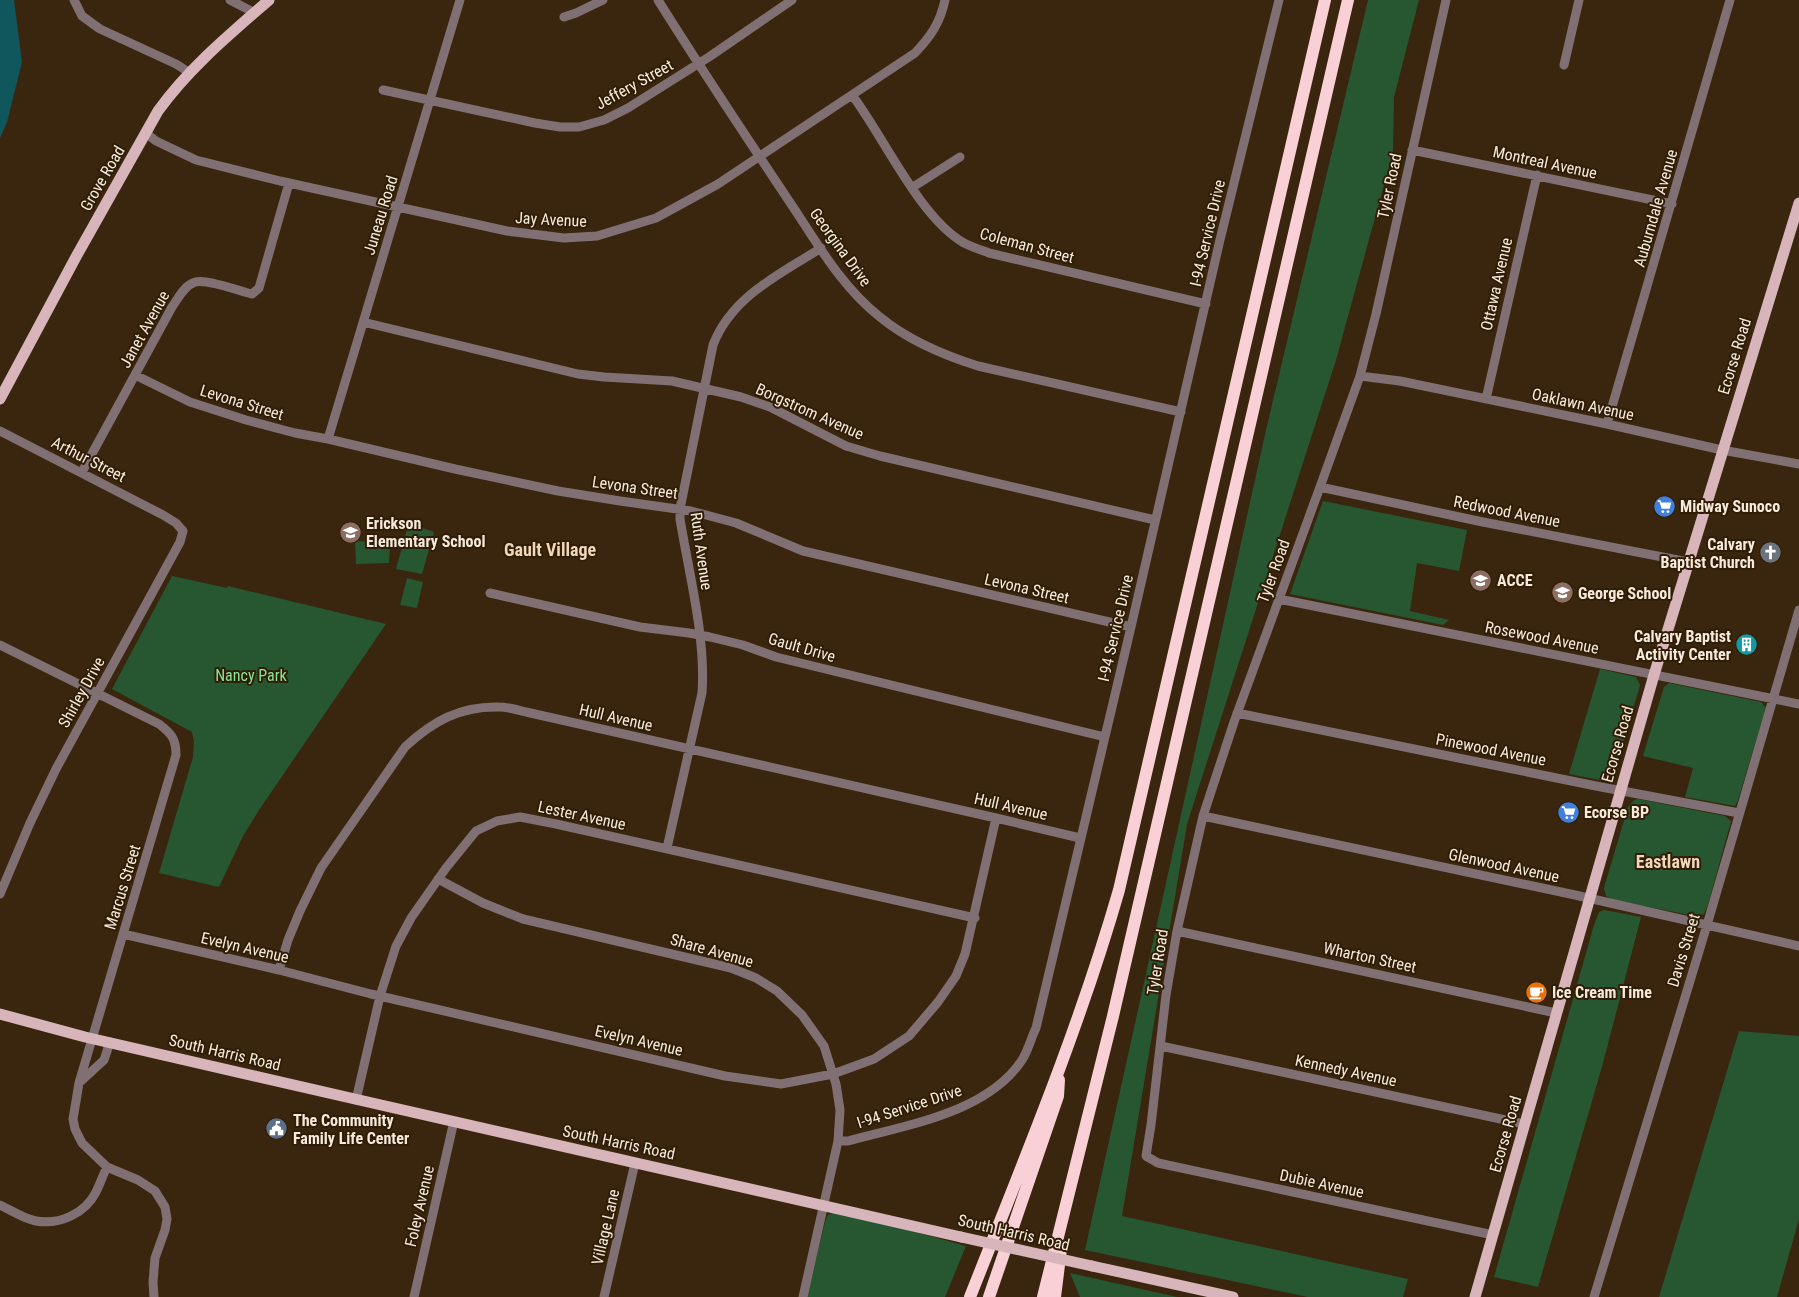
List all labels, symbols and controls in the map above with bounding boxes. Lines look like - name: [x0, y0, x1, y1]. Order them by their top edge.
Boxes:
- street label: Jeffery Street: [592, 55, 676, 113]
- street label: Grove Road: [76, 142, 129, 214]
- street label: Montreal Avenue: [1491, 142, 1599, 183]
- street label: Auburndale Avenue: [1630, 147, 1681, 269]
- street label: Tyler Road: [1373, 152, 1406, 220]
- street label: Juneau Road: [359, 173, 402, 257]
- street label: I-94 Service Drive: [1186, 178, 1229, 288]
- street label: Georgina Drive: [806, 204, 875, 290]
- street label: Jay Avenue: [515, 208, 587, 231]
- street label: Coleman Street: [978, 224, 1076, 267]
- street label: Ottawa Avenue: [1477, 236, 1516, 332]
- street label: Janet Avenue: [115, 287, 173, 371]
- street label: Ecorse Road: [1714, 316, 1755, 397]
- street label: Borgstrom Avenue: [753, 379, 867, 444]
- street label: Levona Street: [198, 381, 286, 424]
- street label: Oaklawn Avenue: [1530, 384, 1636, 425]
- street label: Arthur Street: [48, 433, 129, 486]
- street label: Levona Street: [591, 472, 679, 503]
- street label: Redwood Avenue: [1452, 492, 1562, 531]
- supermarket icon: Midway Sunoco: [1652, 494, 1676, 518]
- place label: Midway Sunoco: [1680, 497, 1780, 516]
- street label: Ruth Avenue: [687, 511, 716, 591]
- place label: Erickson Elementary School: [366, 514, 485, 551]
- school or university icon: Erickson Elementary School: [338, 520, 362, 544]
- place label: Calvary Baptist Church: [1661, 535, 1755, 572]
- street label: Tyler Road: [1253, 537, 1294, 606]
- district label: Gault Village: [504, 539, 597, 560]
- church icon: Calvary Baptist Church: [1759, 541, 1783, 565]
- school or university icon: ACCE: [1469, 568, 1493, 592]
- street label: Levona Street: [983, 570, 1071, 608]
- place label: ACCE: [1497, 571, 1533, 590]
- street label: I-94 Service Drive: [1094, 573, 1137, 683]
- school or university icon: George School: [1550, 581, 1574, 605]
- place label: George School: [1578, 584, 1671, 603]
- street label: Rosewood Avenue: [1483, 617, 1600, 658]
- place label: Calvary Baptist Activity Center: [1634, 627, 1731, 664]
- street label: Gault Drive: [766, 629, 838, 666]
- building icon: Calvary Baptist Activity Center: [1735, 633, 1759, 657]
- street label: Shirley Drive: [54, 654, 109, 731]
- park label: Nancy Park: [215, 666, 288, 685]
- street label: Hull Avenue: [577, 700, 654, 735]
- street label: Ecorse Road: [1598, 704, 1637, 785]
- street label: Pinewood Avenue: [1434, 729, 1548, 769]
- street label: Hull Avenue: [972, 789, 1049, 824]
- street label: Lester Avenue: [536, 797, 628, 834]
- supermarket icon: Ecorse BP: [1556, 800, 1580, 824]
- place label: Ecorse BP: [1584, 803, 1649, 822]
- street label: Marcus Street: [101, 842, 145, 932]
- street label: Glenwood Avenue: [1447, 845, 1561, 886]
- district label: Eastlawn: [1636, 851, 1700, 872]
- street label: Davis Street: [1663, 911, 1704, 989]
- street label: Evelyn Avenue: [199, 928, 291, 967]
- street label: Tyler Road: [1143, 928, 1172, 996]
- street label: Share Avenue: [668, 930, 756, 971]
- street label: Wharton Street: [1322, 938, 1418, 977]
- cafe icon: Ice Cream Time: [1524, 980, 1548, 1004]
- place label: Ice Cream Time: [1552, 983, 1652, 1002]
- street label: Evelyn Avenue: [593, 1021, 685, 1060]
- street label: South Harris Road: [167, 1030, 283, 1075]
- street label: Kennedy Avenue: [1293, 1050, 1398, 1091]
- street label: I-94 Service Drive: [854, 1081, 964, 1132]
- street label: Ecorse Road: [1486, 1094, 1525, 1175]
- place label: The Community Family Life Center: [293, 1111, 409, 1148]
- public building icon: The Community Family Life Center: [265, 1117, 289, 1141]
- street label: South Harris Road: [561, 1121, 677, 1164]
- street label: Foley Avenue: [401, 1164, 438, 1249]
- street label: Dubie Avenue: [1278, 1165, 1366, 1202]
- street label: Village Lane: [588, 1187, 623, 1267]
- street label: South Harris Road: [956, 1210, 1072, 1255]

